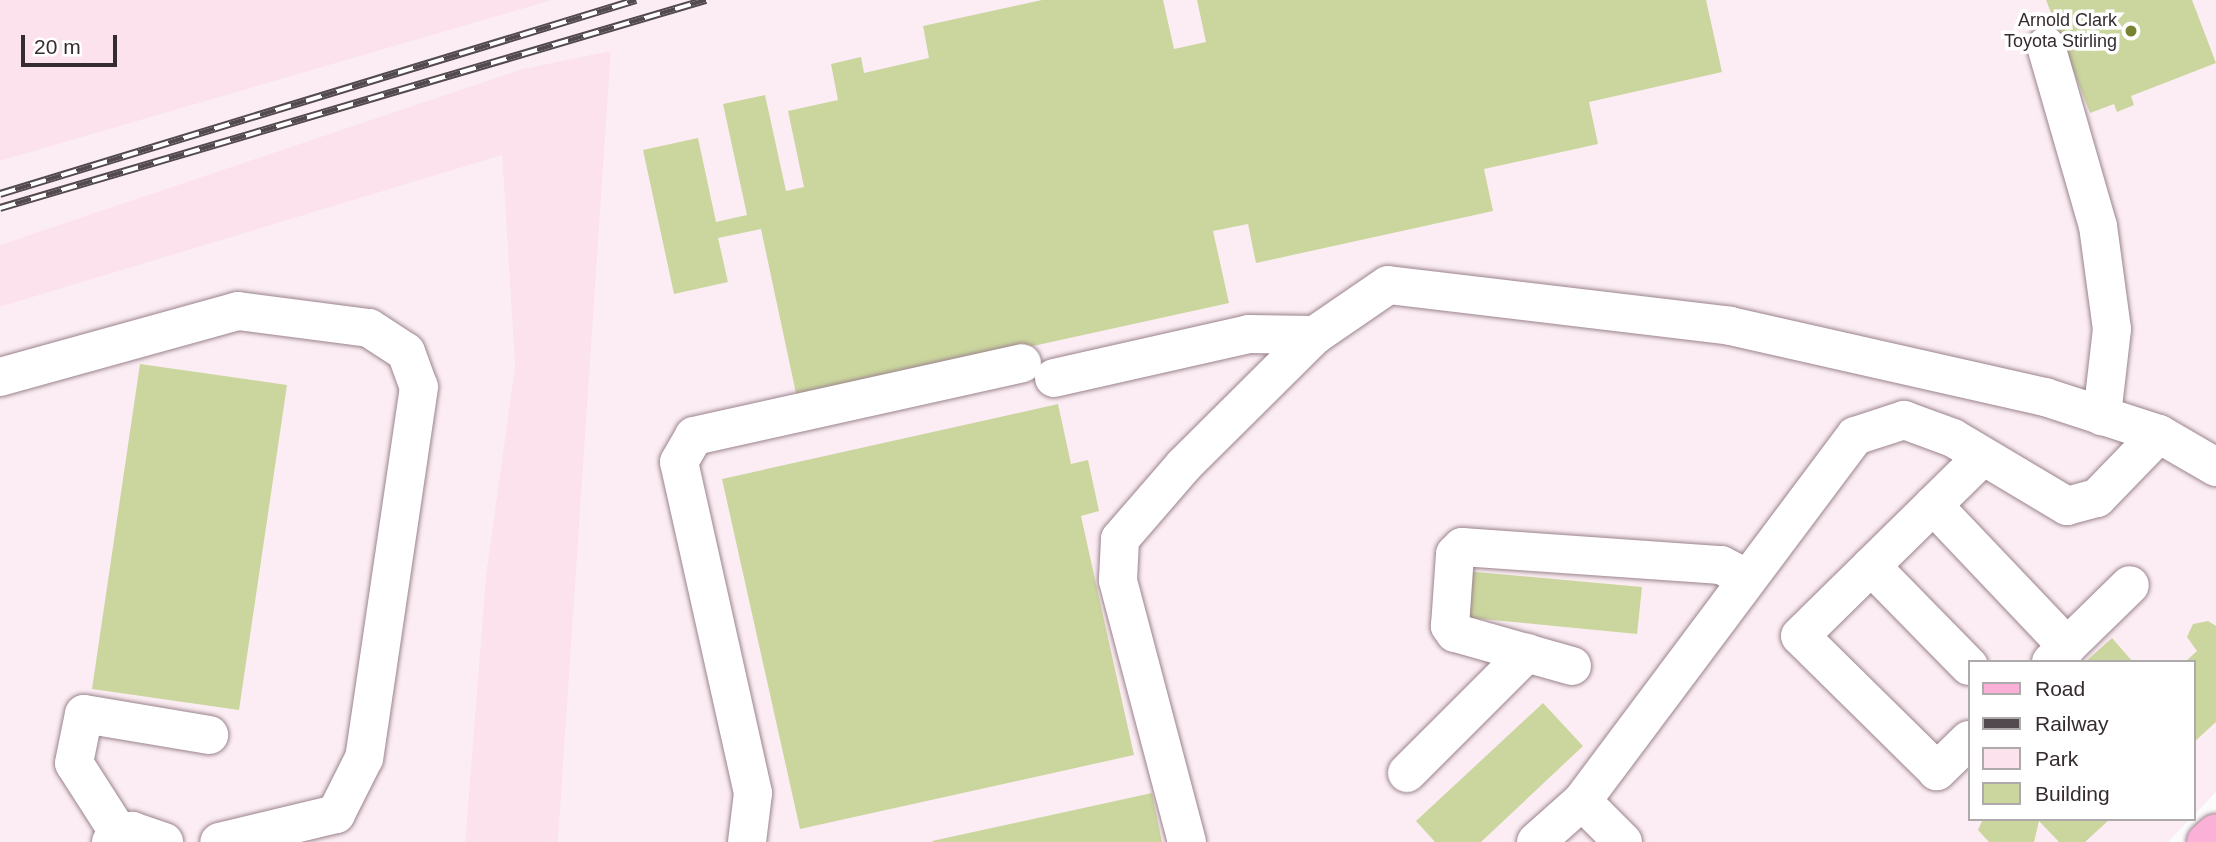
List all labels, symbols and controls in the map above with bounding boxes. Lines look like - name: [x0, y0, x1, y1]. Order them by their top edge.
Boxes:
- place label: Arnold Clark Toyota Stirling: [2004, 10, 2117, 52]
- scale bar: [24, 21, 121, 65]
- marker: Arnold Clark Toyota Stirling: [2123, 23, 2139, 39]
- text: 20 m: [34, 35, 81, 58]
- legend: [1968, 660, 2195, 821]
- text: Road: [2035, 677, 2085, 700]
- text: Railway: [2035, 712, 2109, 735]
- text: Park: [2035, 747, 2078, 770]
- text: Building: [2035, 782, 2110, 805]

